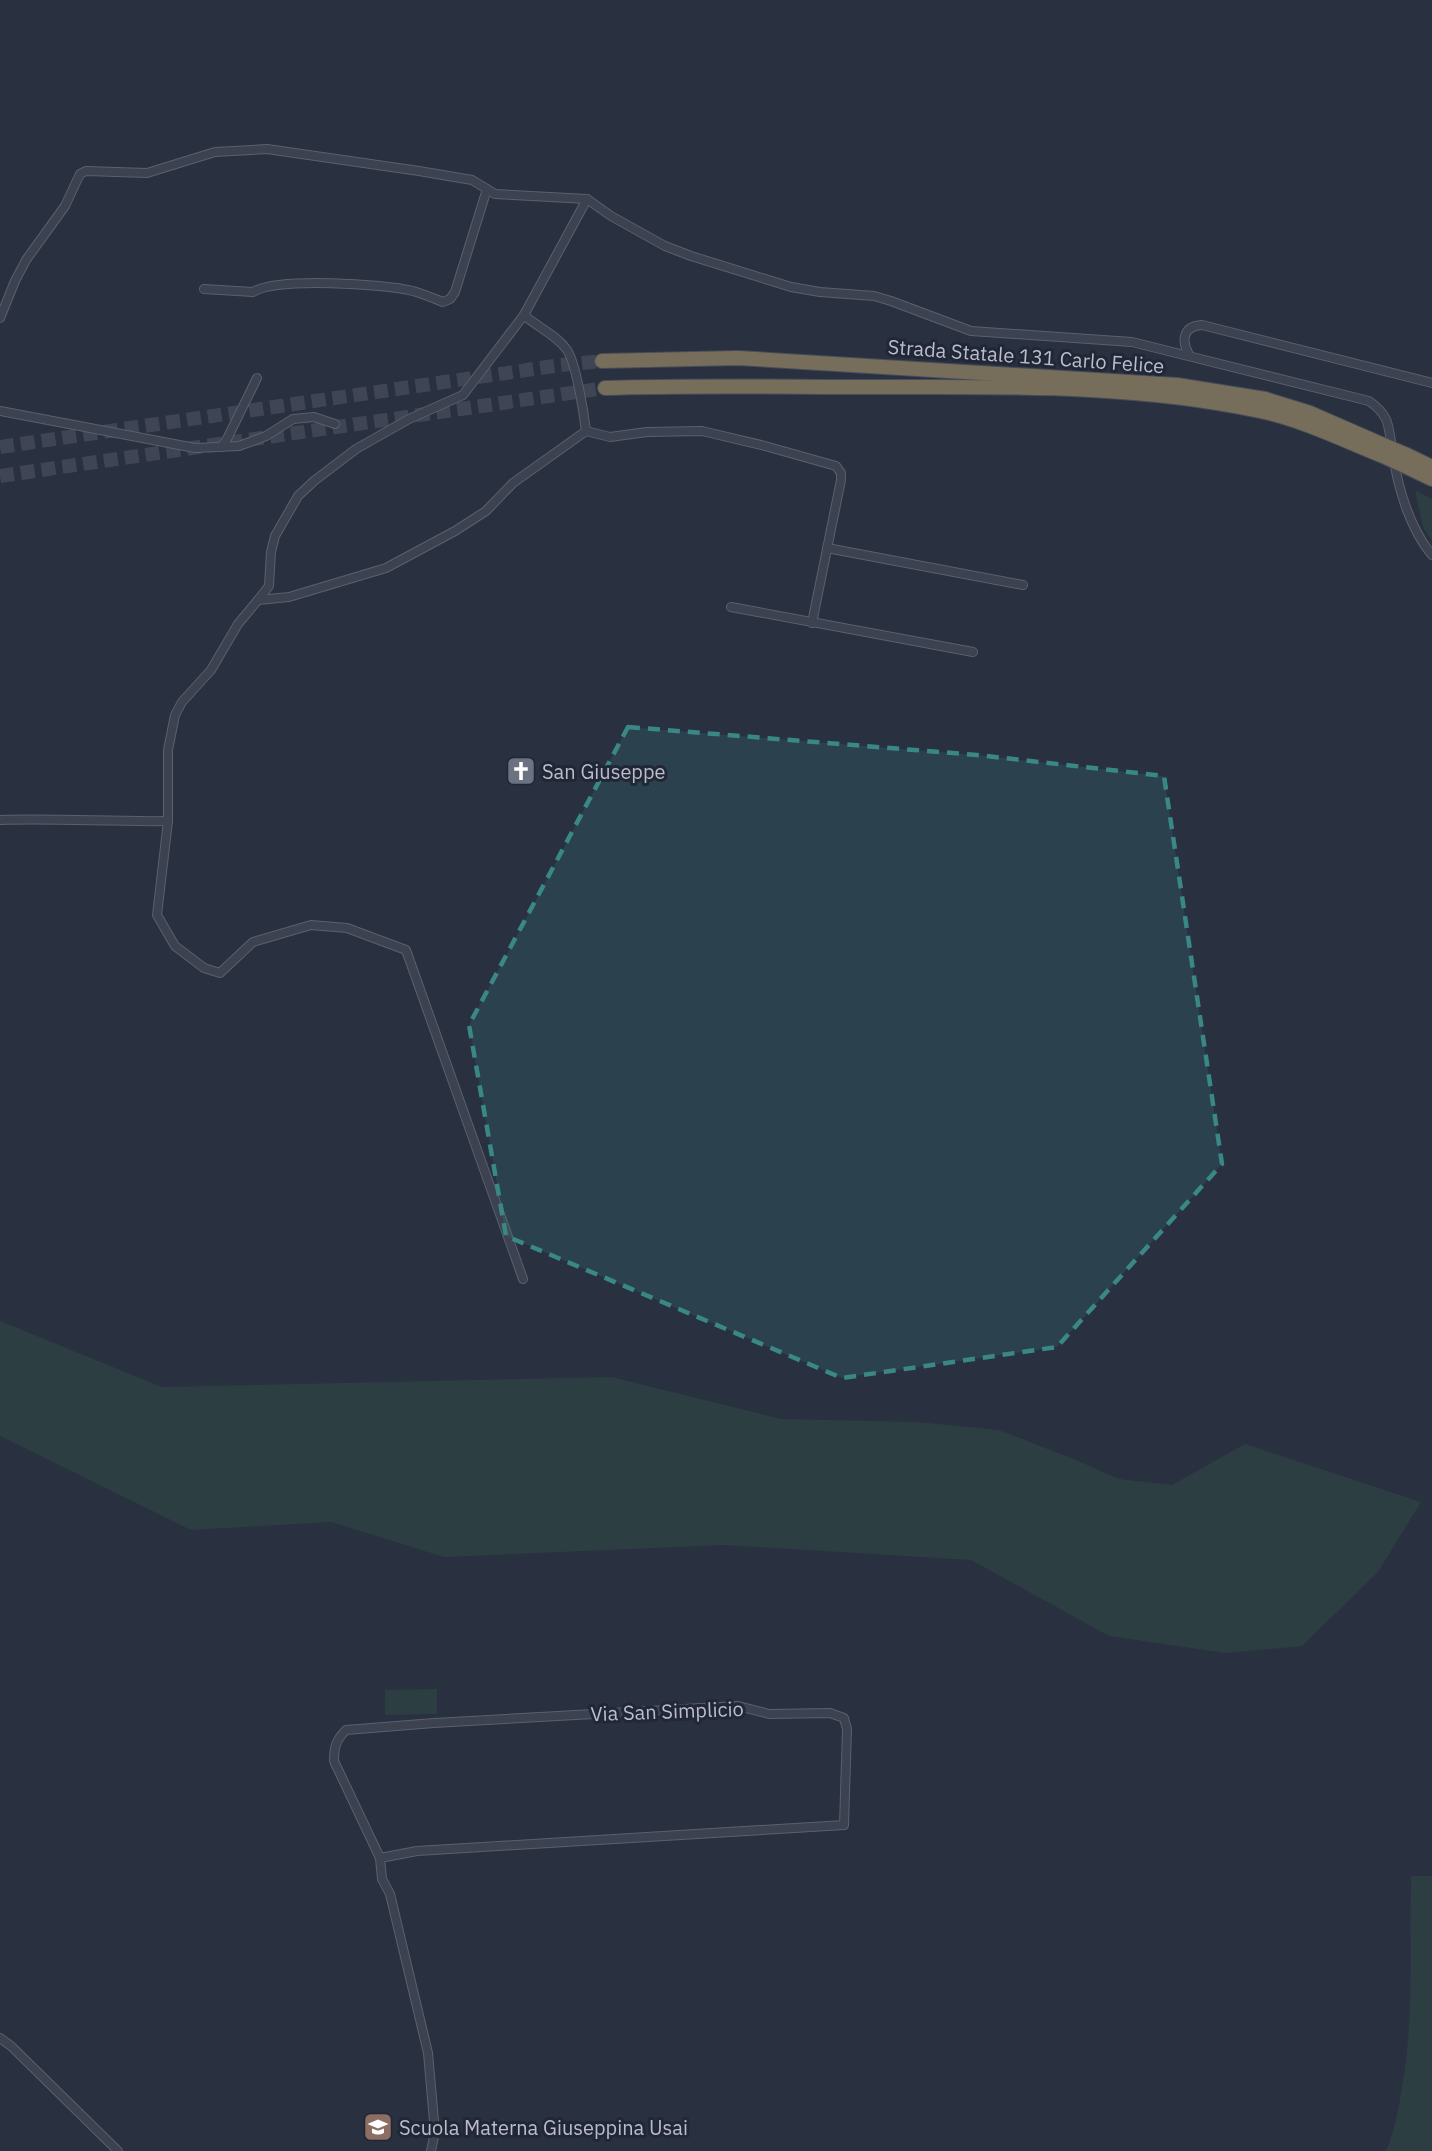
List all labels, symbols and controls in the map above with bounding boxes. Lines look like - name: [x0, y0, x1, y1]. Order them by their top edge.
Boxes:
- street label: Strada Statale 131 Carlo Felice: [887, 333, 1165, 379]
- church icon: San Giuseppe: [505, 755, 537, 787]
- place label: San Giuseppe: [542, 758, 666, 785]
- street label: Via San Simplicio: [590, 1695, 744, 1727]
- school or university icon: Scuola Materna Giuseppina Usai: [362, 2111, 394, 2143]
- place label: Scuola Materna Giuseppina Usai: [399, 2114, 688, 2141]

